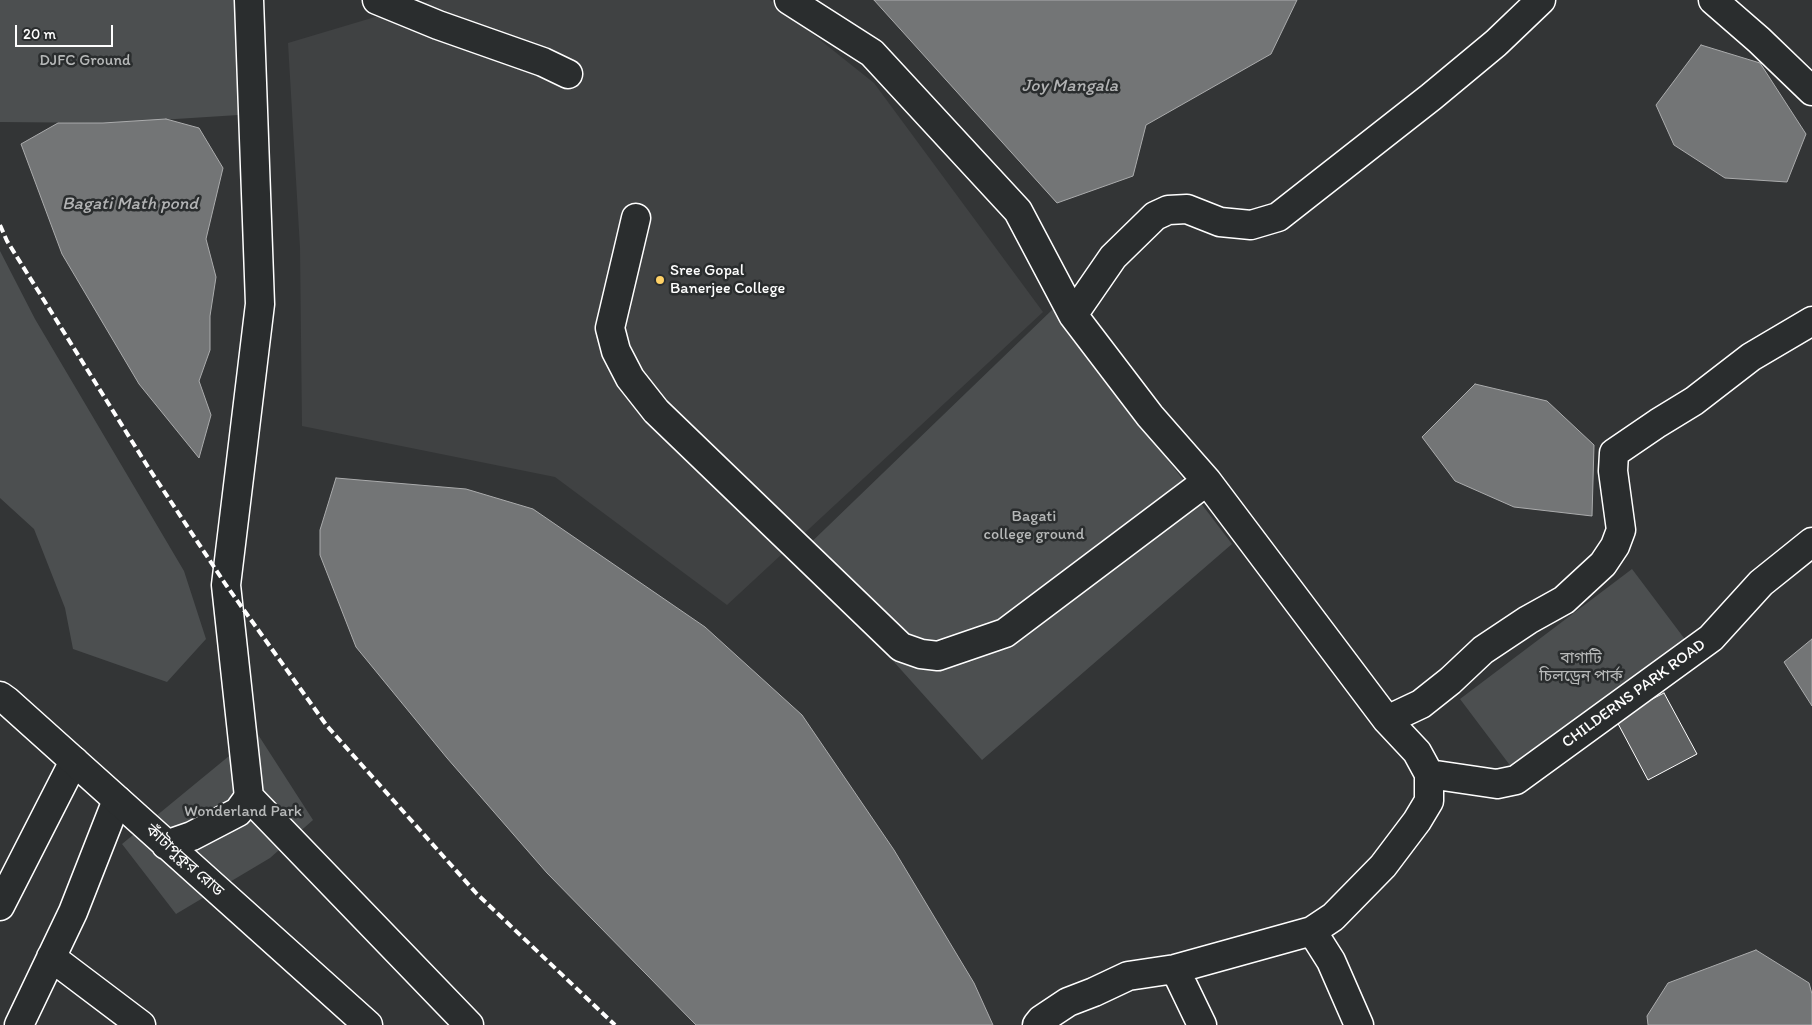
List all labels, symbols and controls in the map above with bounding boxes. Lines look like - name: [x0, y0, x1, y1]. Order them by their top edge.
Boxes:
- scale bar: [18, 15, 115, 47]
- text: 20 m: [23, 25, 56, 43]
- park label: DJFC Ground: [39, 51, 131, 71]
- water label: Joy Mangala: [1022, 75, 1118, 97]
- water label: Bagati Math pond: [62, 193, 198, 215]
- place label: Sree Gopal Banerjee College: [670, 261, 785, 299]
- marker: Sree Gopal Banerjee College: [654, 274, 666, 286]
- park label: Bagati college ground: [984, 507, 1084, 545]
- street label: CHILDERNS PARK ROAD: [1559, 636, 1709, 752]
- park label: বাগাটি চিলড্রেন পার্ক: [1539, 649, 1623, 687]
- park label: Wonderland Park: [184, 802, 302, 822]
- street label: কাঁটাপুকুর রোড: [141, 821, 227, 901]

